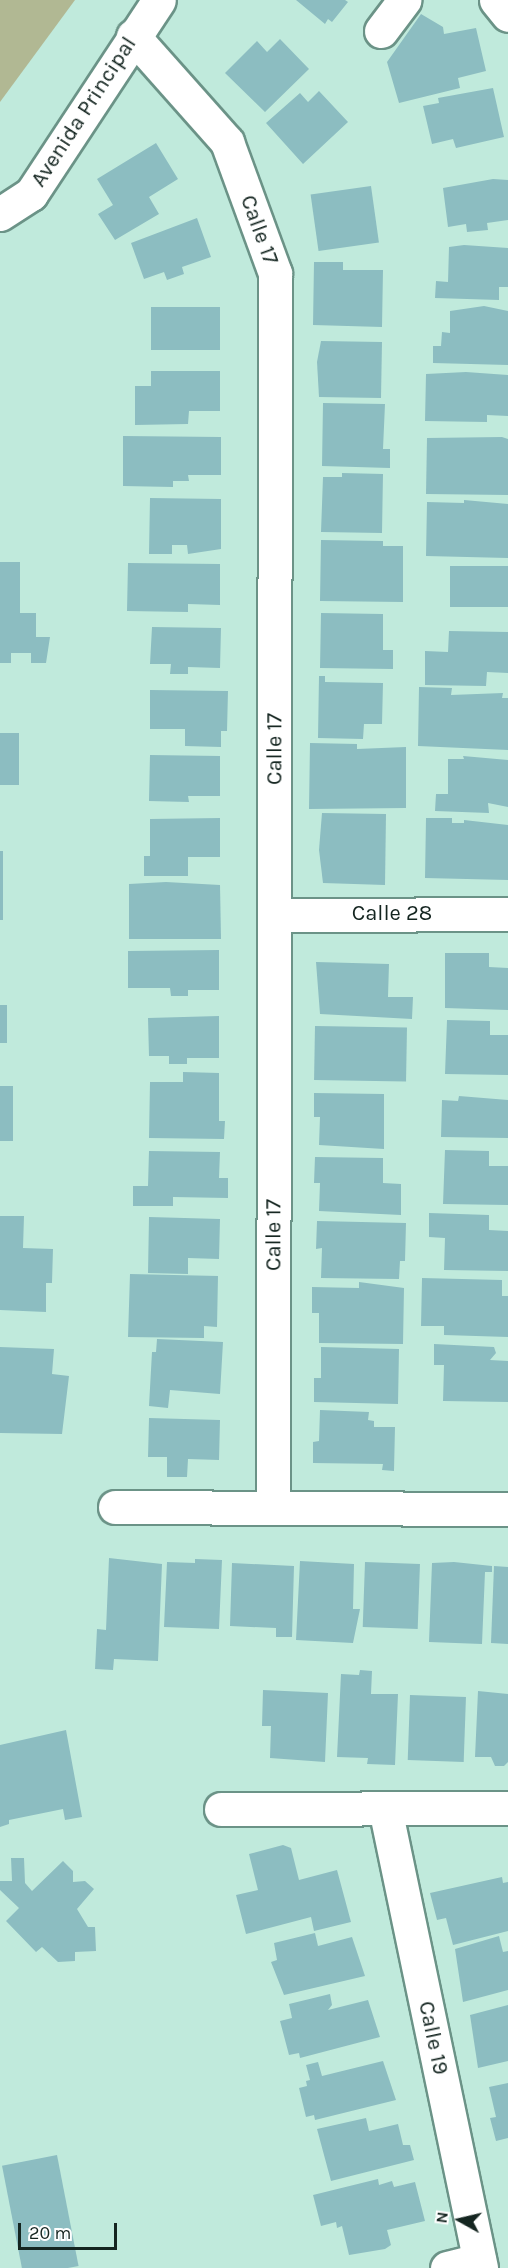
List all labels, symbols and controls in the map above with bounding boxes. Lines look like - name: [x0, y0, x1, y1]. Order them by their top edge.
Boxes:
- street label: Avenida Principal: [26, 32, 142, 192]
- street label: Calle 17: [234, 192, 284, 268]
- street label: Calle 17: [262, 713, 288, 785]
- street label: Calle 28: [352, 901, 432, 927]
- street label: Calle 17: [261, 1199, 287, 1271]
- street label: Calle 19: [412, 1999, 454, 2077]
- north arrow: [430, 2190, 490, 2250]
- text: N: [431, 2210, 452, 2224]
- scale bar: [21, 2211, 120, 2249]
- text: 20 m: [29, 2222, 71, 2244]

